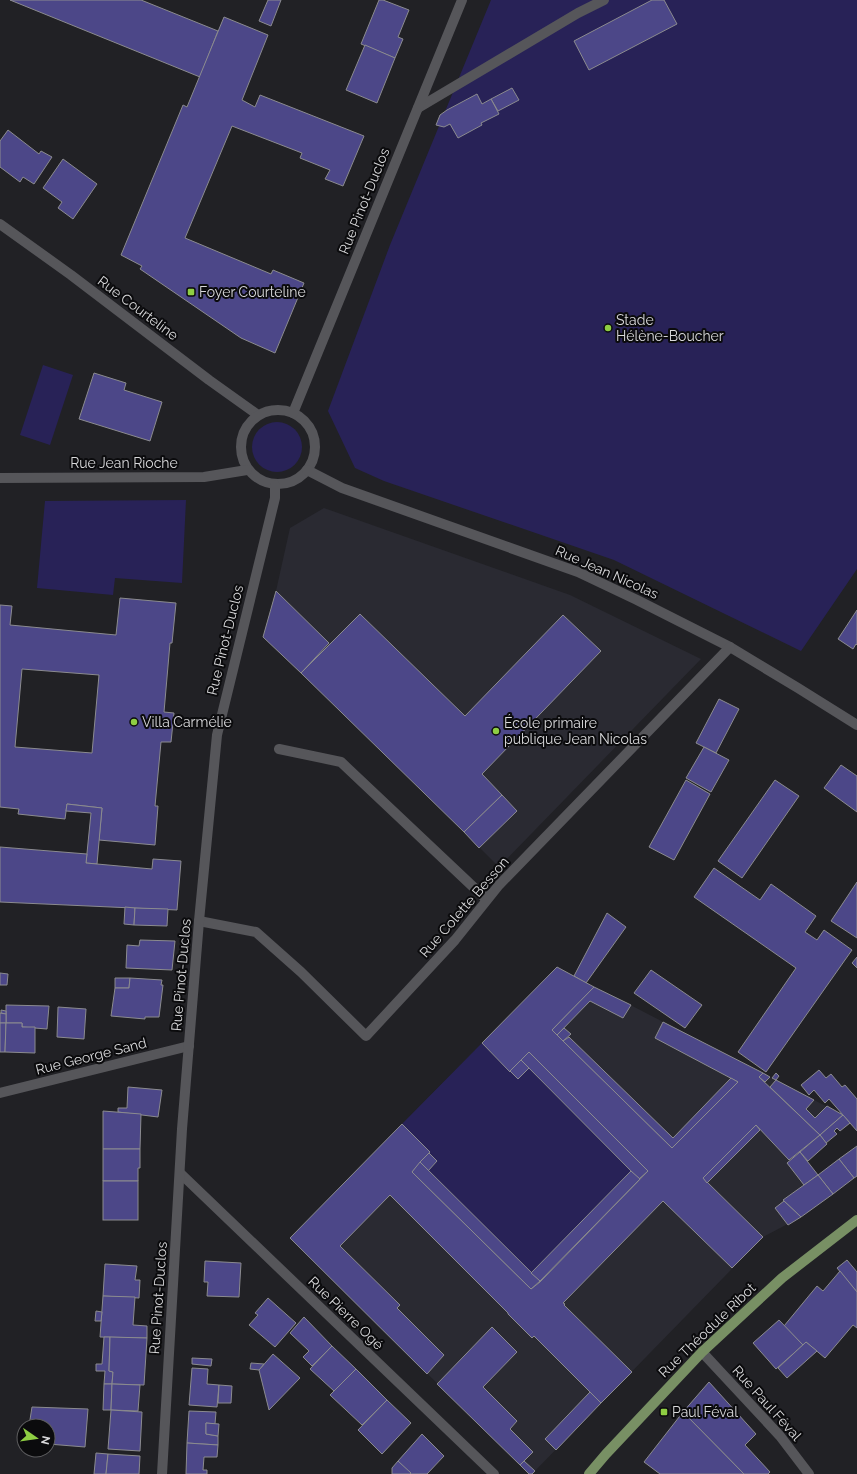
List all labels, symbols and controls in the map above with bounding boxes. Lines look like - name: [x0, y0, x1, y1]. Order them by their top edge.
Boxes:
- street label: Rue Pinot-Duclos: [335, 146, 393, 256]
- street label: Rue Courteline: [95, 273, 181, 343]
- place label: Foyer Courteline: [199, 284, 306, 300]
- marker: Foyer Courteline: [186, 287, 196, 297]
- place label: Stade Hélène-Boucher: [616, 312, 724, 344]
- marker: Stade Hélène-Boucher: [603, 323, 613, 333]
- street label: Rue Jean Rioche: [70, 455, 178, 471]
- street label: Rue Jean Nicolas: [553, 542, 661, 602]
- street label: Rue Pinot-Duclos: [204, 583, 246, 697]
- place label: Villa Carmélie: [142, 714, 232, 730]
- place label: École primaire publique Jean Nicolas: [504, 714, 647, 747]
- marker: Villa Carmélie: [129, 717, 139, 727]
- marker: École primaire publique Jean Nicolas: [491, 726, 501, 736]
- street label: Rue Colette Besson: [416, 854, 512, 960]
- street label: Rue Pinot-Duclos: [168, 918, 194, 1032]
- street label: Rue George Sand: [34, 1034, 148, 1078]
- street label: Rue Pinot-Duclos: [146, 1241, 170, 1355]
- street label: Rue Pierre Ogé: [305, 1273, 387, 1353]
- street label: Rue Théodule Ribot: [655, 1279, 759, 1380]
- street label: Rue Paul Féval: [729, 1362, 805, 1444]
- place label: Paul Féval: [672, 1404, 738, 1420]
- marker: Paul Féval: [659, 1407, 669, 1417]
- north arrow: [16, 1418, 56, 1458]
- text: N: [38, 1435, 53, 1446]

